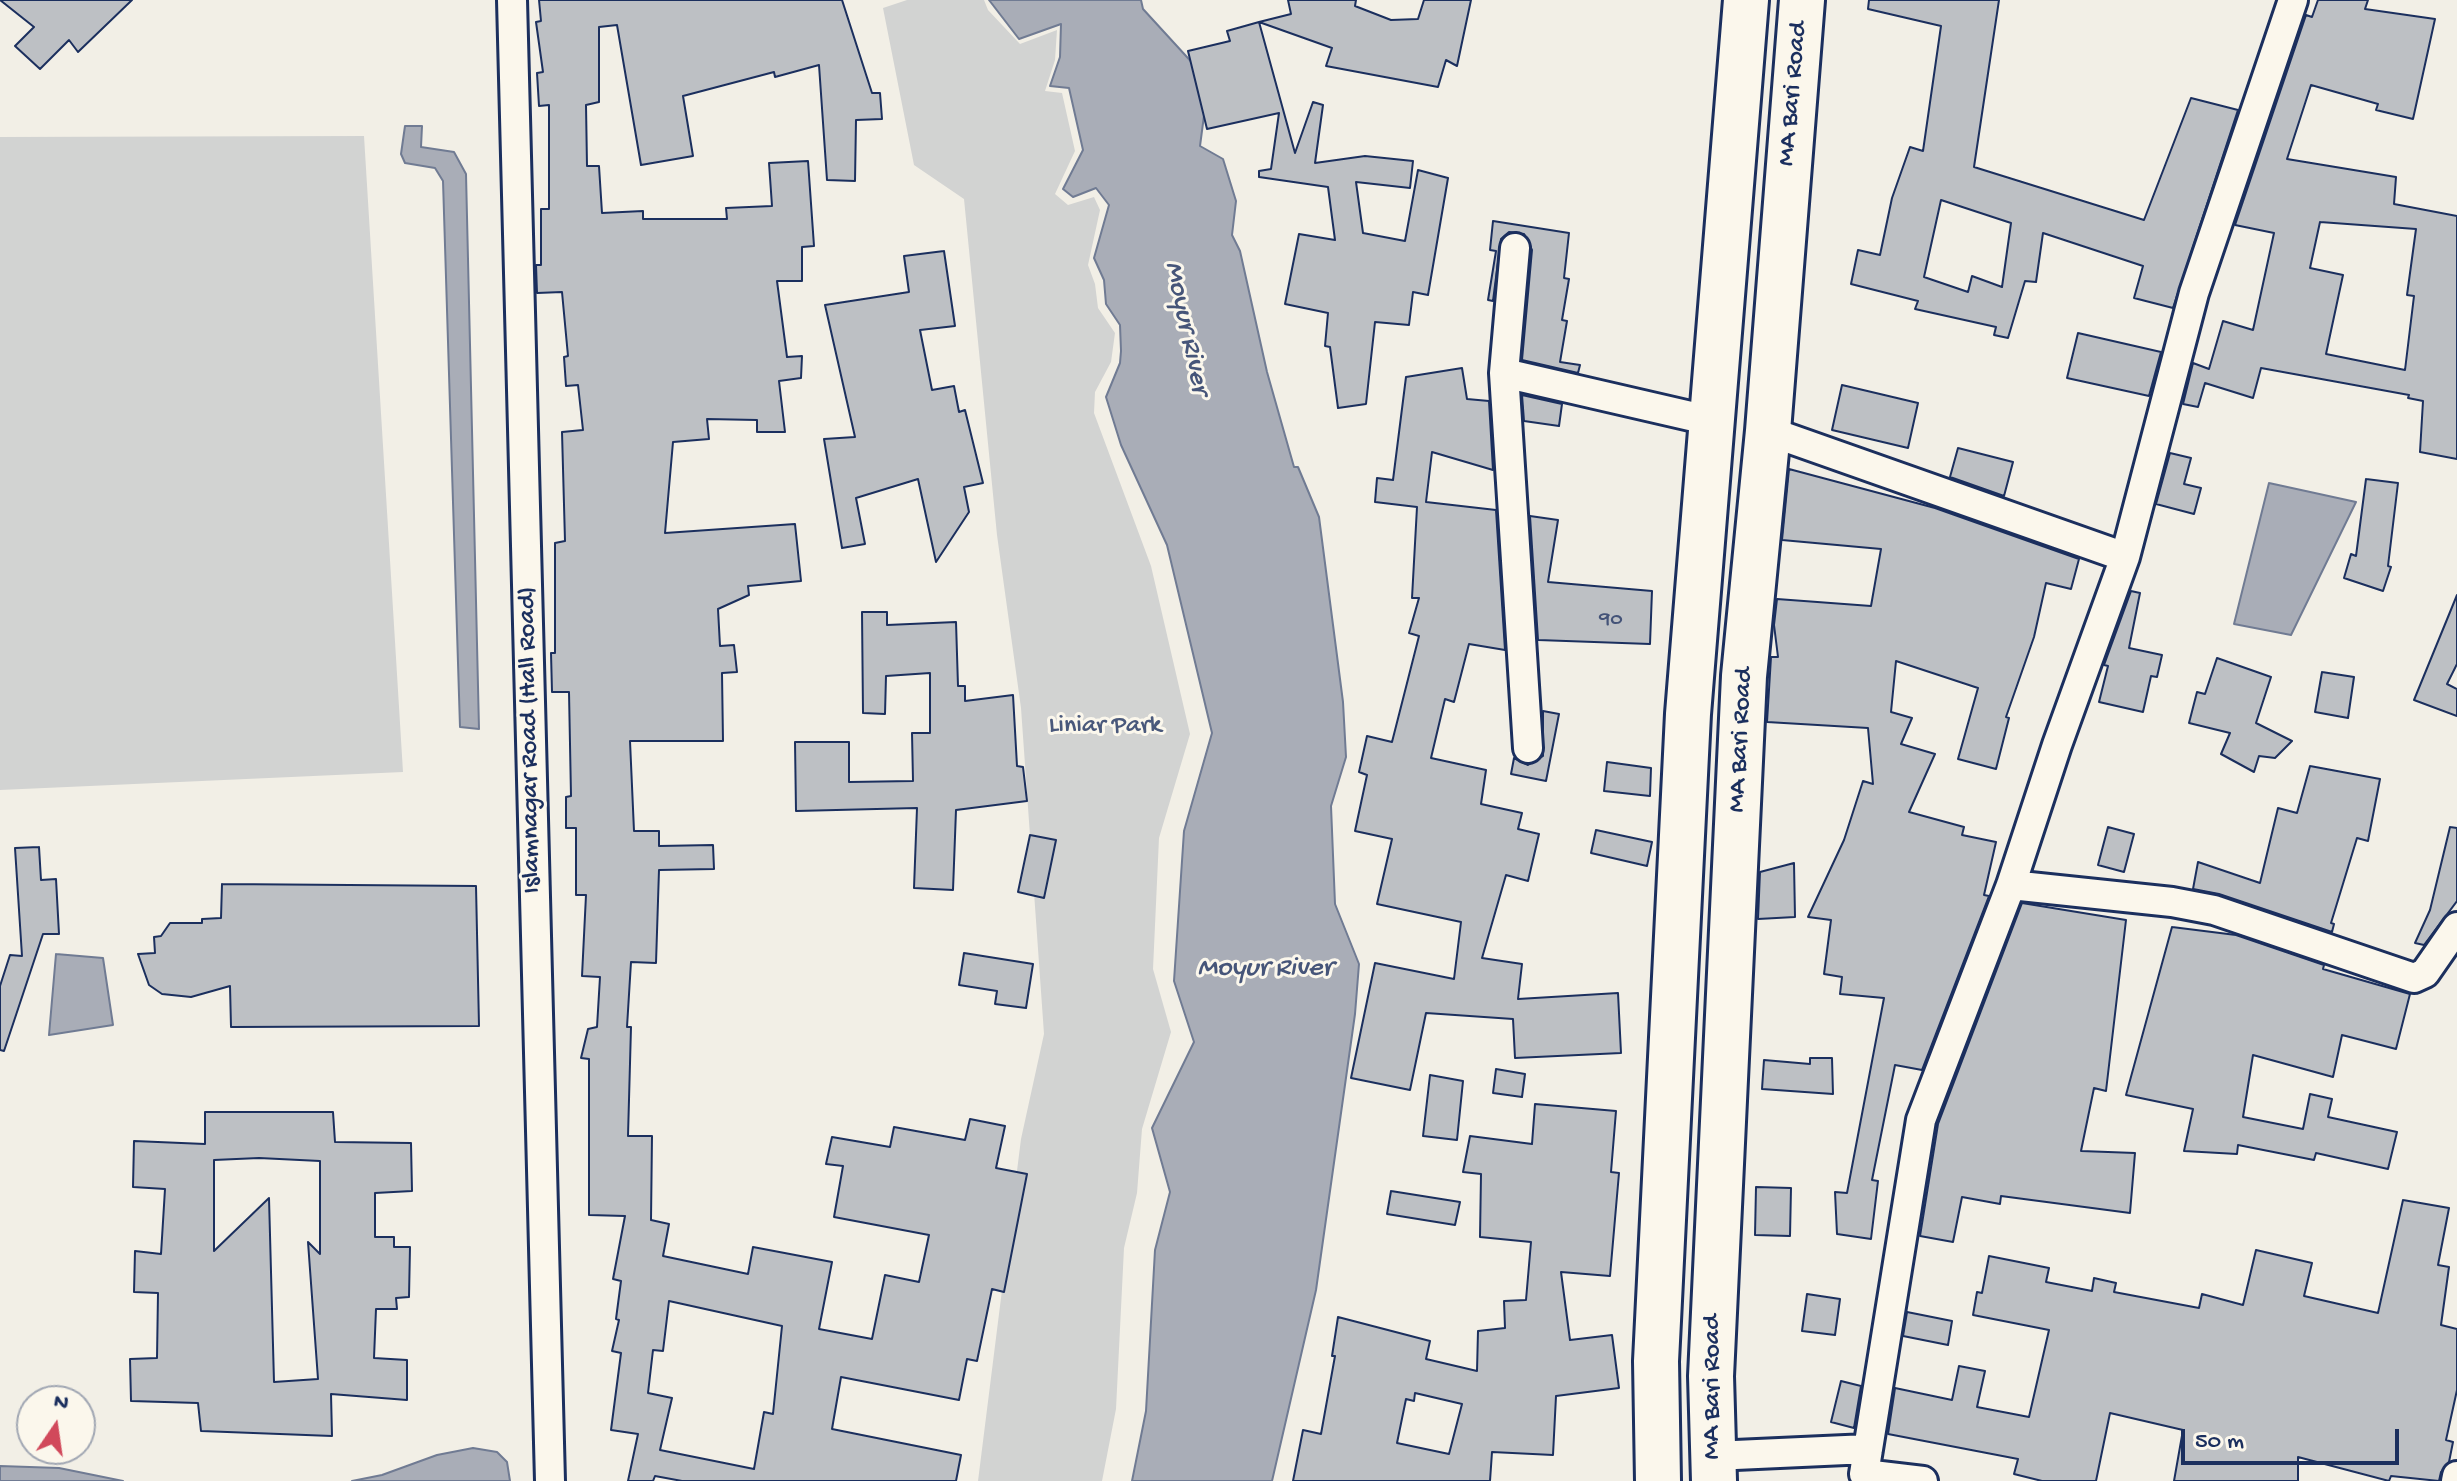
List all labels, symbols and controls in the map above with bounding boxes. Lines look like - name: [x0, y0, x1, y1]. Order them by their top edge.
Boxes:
- street label: MA Bari Road: [1772, 20, 1816, 168]
- water label: Moyur River: [1155, 259, 1215, 397]
- street label: Islamnagar Road (Hall Road): [513, 586, 549, 894]
- house number: 90: [1599, 608, 1623, 634]
- street label: MA Bari Road: [1723, 667, 1761, 813]
- park label: Liniar Park: [1049, 711, 1161, 743]
- water label: Moyur River: [1198, 953, 1332, 987]
- street label: MA Bari Road: [1698, 1314, 1730, 1460]
- north arrow: [16, 1385, 96, 1465]
- text: N: [51, 1389, 71, 1418]
- scale bar: [2185, 1413, 2403, 1463]
- text: 50 m: [2195, 1428, 2244, 1457]

